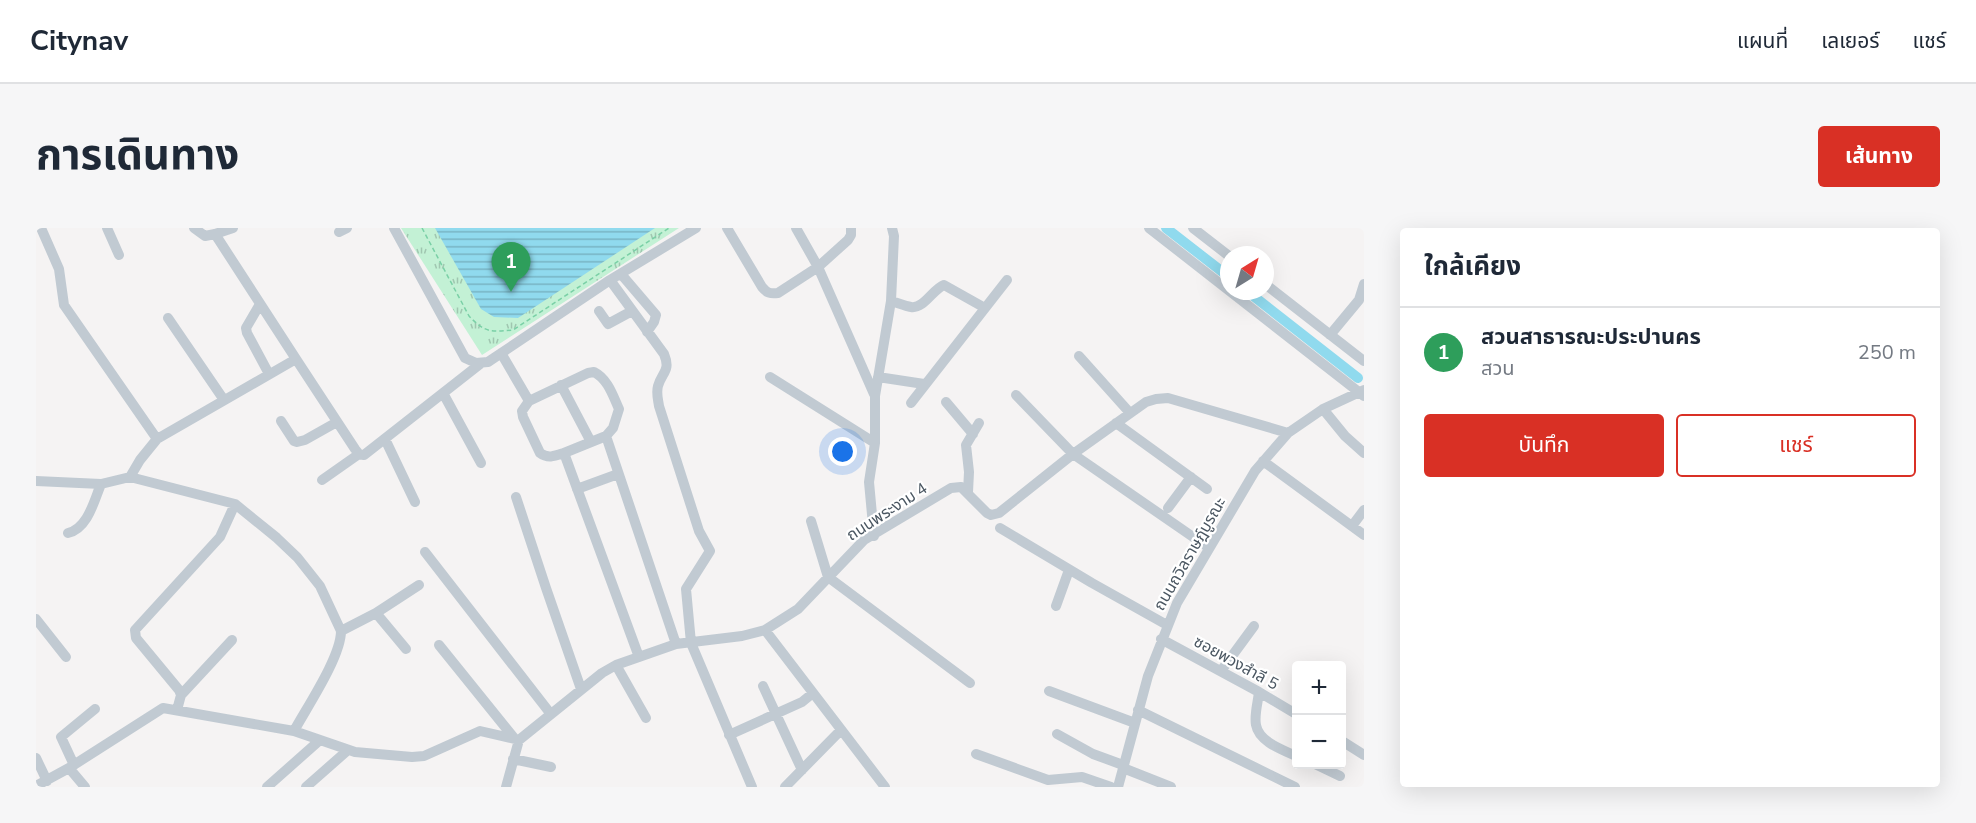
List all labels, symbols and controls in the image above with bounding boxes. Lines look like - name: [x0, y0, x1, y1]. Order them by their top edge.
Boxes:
- text: Citynav: [30, 22, 128, 60]
- text: แผนที่: [1737, 27, 1788, 55]
- text: เลเยอร์: [1821, 27, 1880, 55]
- text: แชร์: [1913, 27, 1946, 55]
- button: เส้นทาง: [1818, 126, 1940, 187]
- text: การเดินทาง: [36, 127, 239, 184]
- pin: 1: [492, 242, 530, 292]
- north arrow: [1220, 246, 1274, 300]
- text: ใกล้เคียง: [1424, 249, 1521, 284]
- text: สวนสาธารณะประปานคร: [1481, 322, 1701, 352]
- text: 1: [1438, 339, 1450, 366]
- text: 250 m: [1858, 339, 1916, 366]
- text: สวน: [1481, 355, 1515, 382]
- button: บันทึก: [1424, 414, 1664, 477]
- button: แชร์: [1676, 414, 1916, 477]
- your location: [828, 437, 857, 466]
- street label: ถนนพระงาม 4: [842, 477, 932, 546]
- street label: ถนนถวิลราษฎ์บูรณะ: [1149, 493, 1231, 615]
- street label: ซอยพวงสำลี 5: [1190, 631, 1282, 695]
- map controls: [1292, 661, 1346, 769]
- button: +: [1292, 661, 1346, 715]
- button: −: [1292, 715, 1346, 769]

